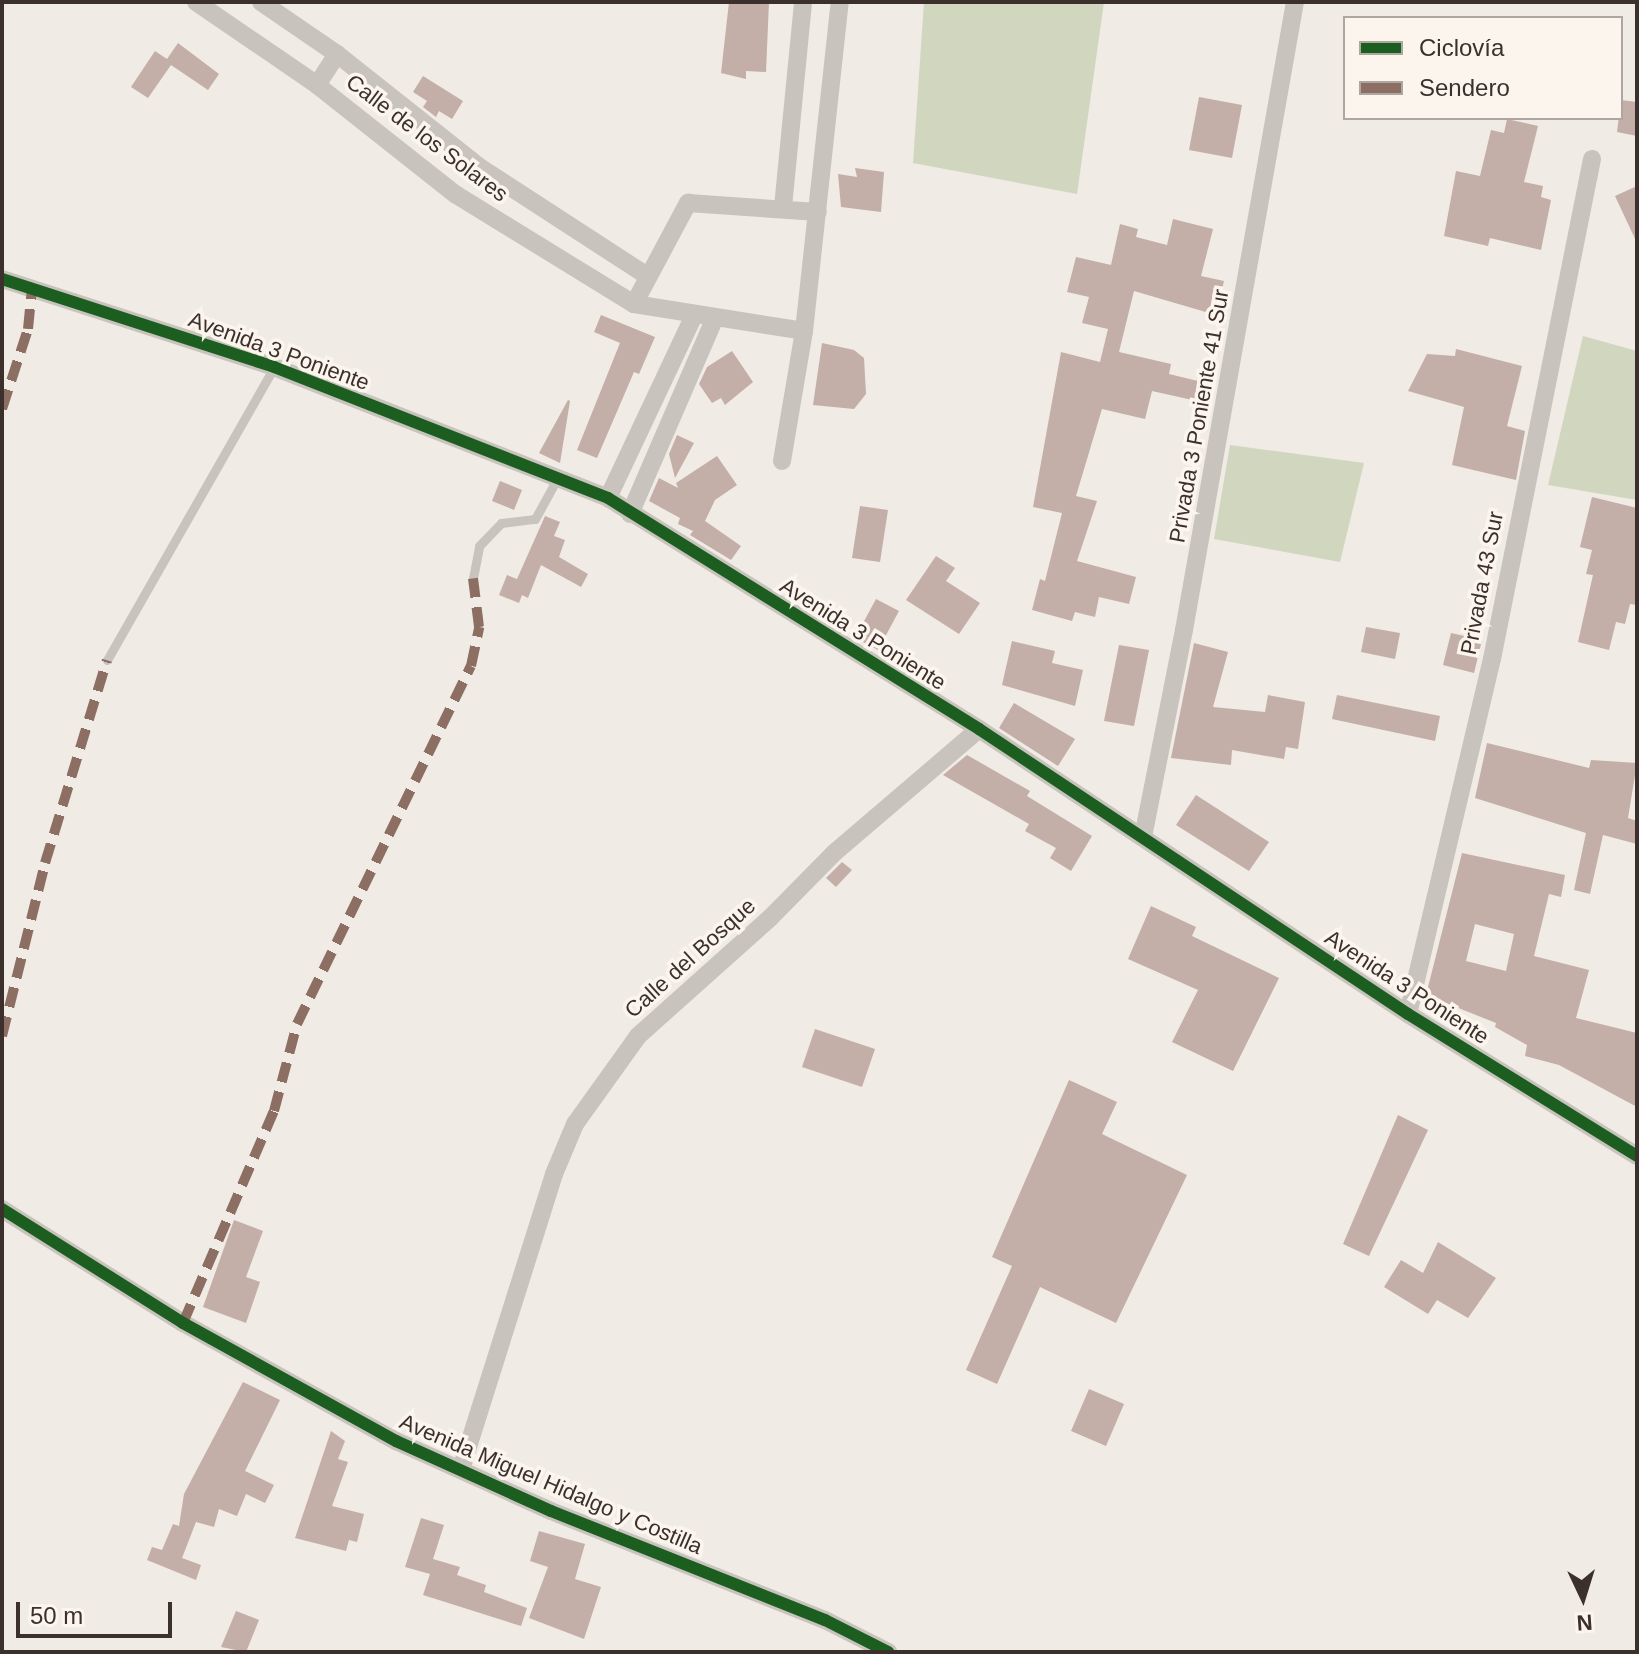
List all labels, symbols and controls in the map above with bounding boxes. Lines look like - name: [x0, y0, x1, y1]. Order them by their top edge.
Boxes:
- legend: [1343, 16, 1623, 120]
- text: Ciclovía: [1419, 34, 1504, 61]
- street label: Calle de los Solares: [341, 69, 513, 207]
- text: Sendero: [1419, 74, 1510, 101]
- street label: Privada 3 Poniente 41 Sur: [1164, 287, 1234, 545]
- street label: Avenida 3 Poniente: [185, 306, 373, 396]
- street label: Privada 43 Sur: [1455, 509, 1509, 657]
- street label: Avenida 3 Poniente: [775, 572, 951, 696]
- street label: Calle del Bosque: [619, 893, 761, 1023]
- street label: Avenida 3 Poniente: [1320, 924, 1494, 1050]
- street label: Avenida Miguel Hidalgo y Costilla: [396, 1408, 706, 1560]
- north arrow: [1543, 1558, 1623, 1638]
- scale bar: [20, 1586, 176, 1636]
- text: 50 m: [30, 1602, 83, 1629]
- text: N: [1576, 1609, 1594, 1635]

